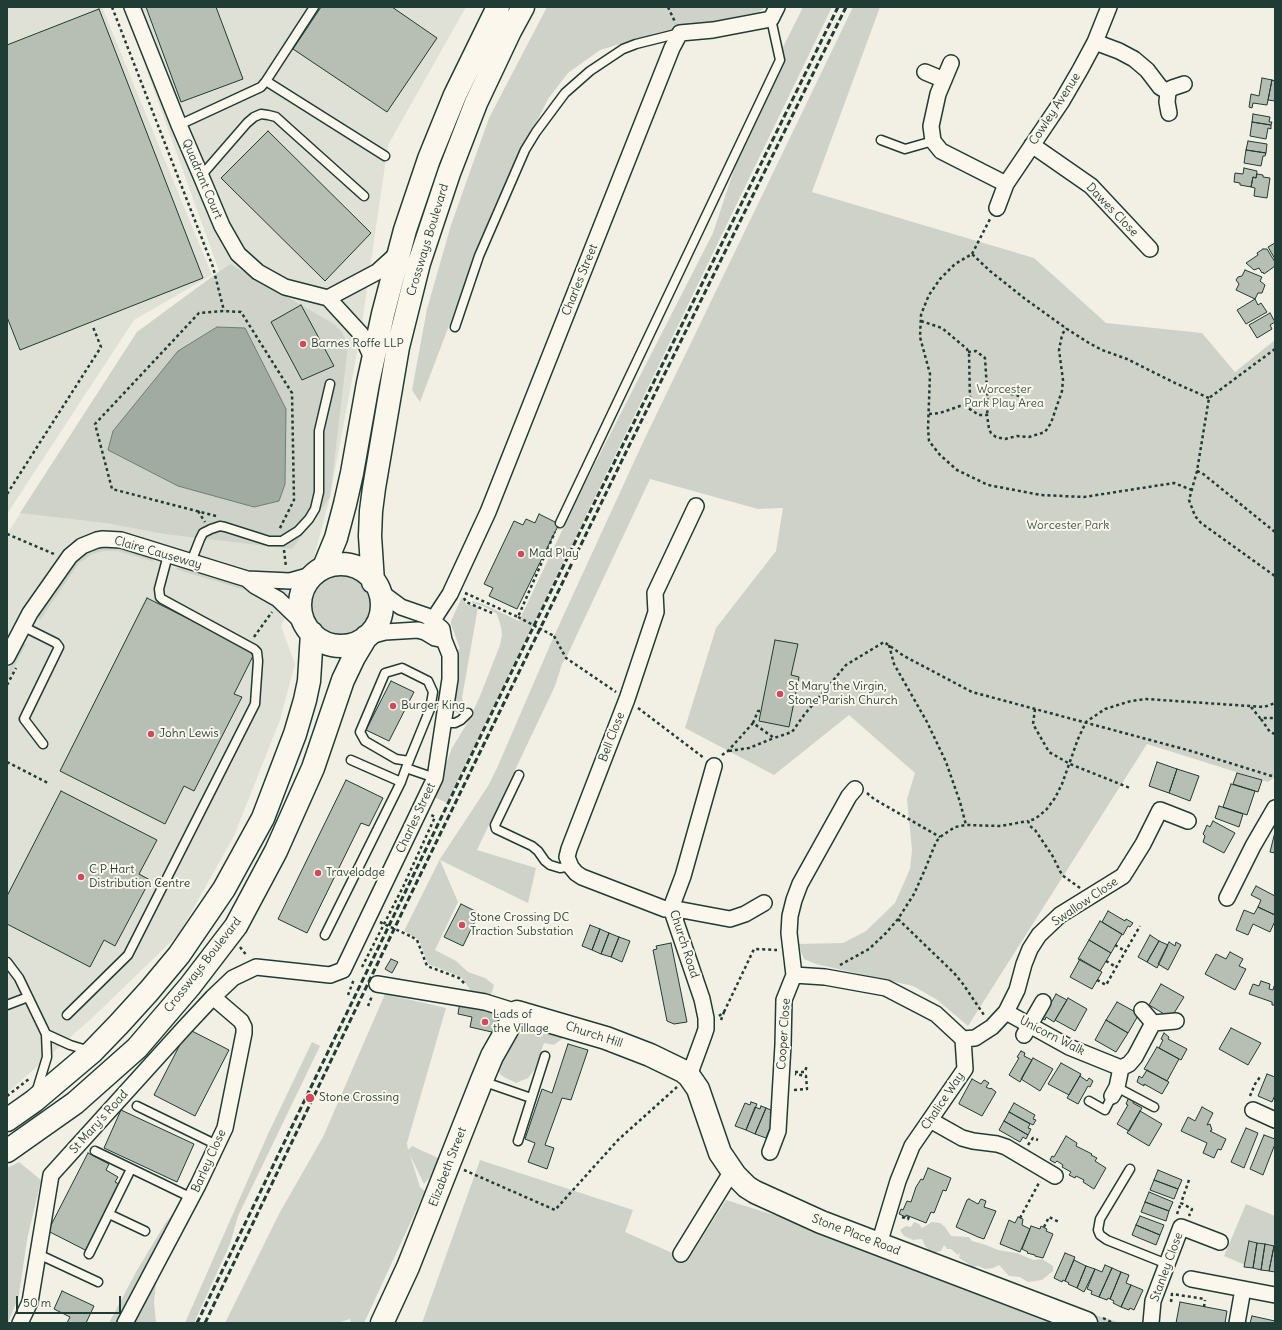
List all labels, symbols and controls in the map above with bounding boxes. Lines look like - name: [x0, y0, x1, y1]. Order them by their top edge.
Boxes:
- street label: Cowley Avenue: [1026, 70, 1084, 148]
- street label: Quadrant Court: [179, 137, 225, 221]
- street label: Dawes Close: [1083, 180, 1141, 240]
- street label: Crossways Boulevard: [404, 182, 452, 298]
- street label: Charles Street: [559, 242, 601, 318]
- place label: Barnes Roffe LLP: [311, 337, 404, 351]
- marker: Barnes Roffe LLP: [298, 339, 308, 349]
- park label: Worcester Park Play Area: [964, 383, 1044, 411]
- park label: Worcester Park: [1027, 519, 1109, 533]
- street label: Claire Causeway: [112, 534, 204, 572]
- place label: Mad Play: [529, 547, 579, 561]
- marker: Mad Play: [516, 549, 526, 559]
- place label: St Mary the Virgin, Stone Parish Church: [788, 680, 898, 708]
- marker: St Mary the Virgin, Stone Parish Church: [775, 689, 785, 699]
- place label: Burger King: [401, 699, 465, 713]
- marker: Burger King: [388, 701, 398, 711]
- street label: Bell Close: [596, 710, 628, 764]
- place label: John Lewis: [159, 727, 219, 741]
- marker: John Lewis: [146, 729, 156, 739]
- street label: Charles Street: [393, 780, 439, 856]
- place label: C P Hart Distribution Centre: [89, 863, 190, 891]
- place label: Travelodge: [326, 866, 385, 880]
- marker: Travelodge: [313, 868, 323, 878]
- marker: C P Hart Distribution Centre: [76, 872, 86, 882]
- street label: Swallow Close: [1049, 875, 1121, 929]
- street label: Church Road: [666, 908, 702, 980]
- place label: Stone Crossing DC Traction Substation: [470, 911, 573, 939]
- street label: Crossways Boulevard: [161, 915, 245, 1015]
- marker: Stone Crossing DC Traction Substation: [457, 920, 467, 930]
- street label: Cooper Close: [774, 998, 794, 1070]
- place label: Lads of the Village: [493, 1008, 549, 1036]
- street label: Unicorn Walk: [1017, 1013, 1087, 1059]
- marker: Lads of the Village: [480, 1017, 490, 1027]
- street label: Church Hill: [564, 1019, 624, 1051]
- street label: Chalice Way: [918, 1069, 968, 1133]
- street label: St Mary's Road: [67, 1087, 131, 1157]
- place label: Stone Crossing: [319, 1091, 399, 1105]
- marker: Stone Crossing: [304, 1092, 316, 1104]
- street label: Elizabeth Street: [426, 1125, 470, 1209]
- street label: Barley Close: [189, 1127, 229, 1195]
- street label: Stone Place Road: [810, 1212, 902, 1258]
- street label: Stanley Close: [1148, 1231, 1186, 1303]
- scale bar: [18, 1288, 123, 1314]
- text: 50 m: [23, 1295, 51, 1310]

